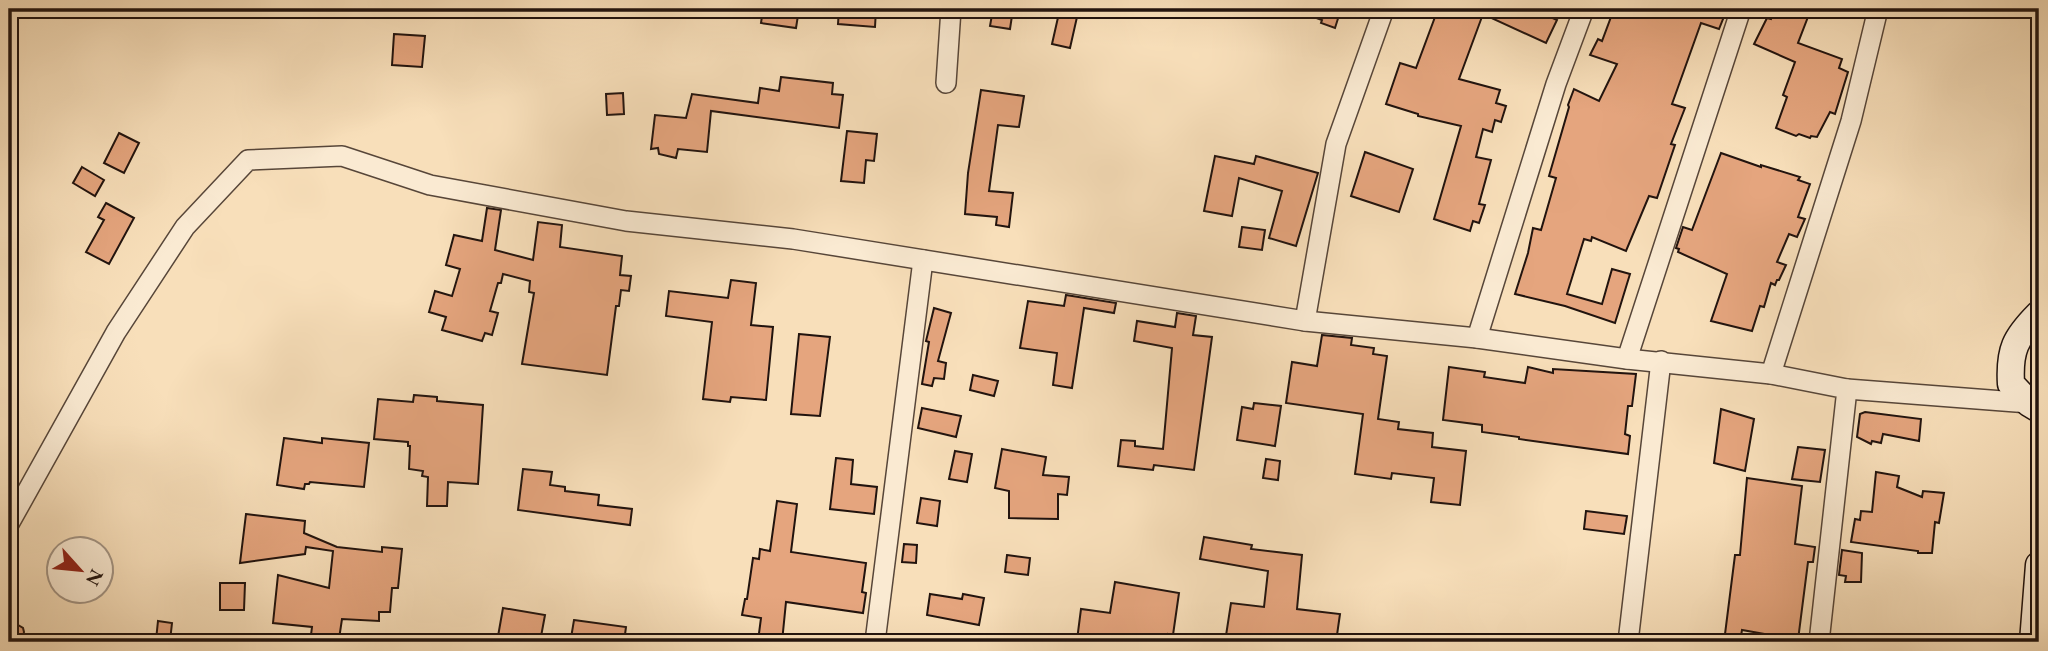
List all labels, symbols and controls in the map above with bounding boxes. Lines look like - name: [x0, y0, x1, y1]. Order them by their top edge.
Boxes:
- north arrow: [46, 536, 116, 606]
- text: N: [80, 565, 109, 591]

